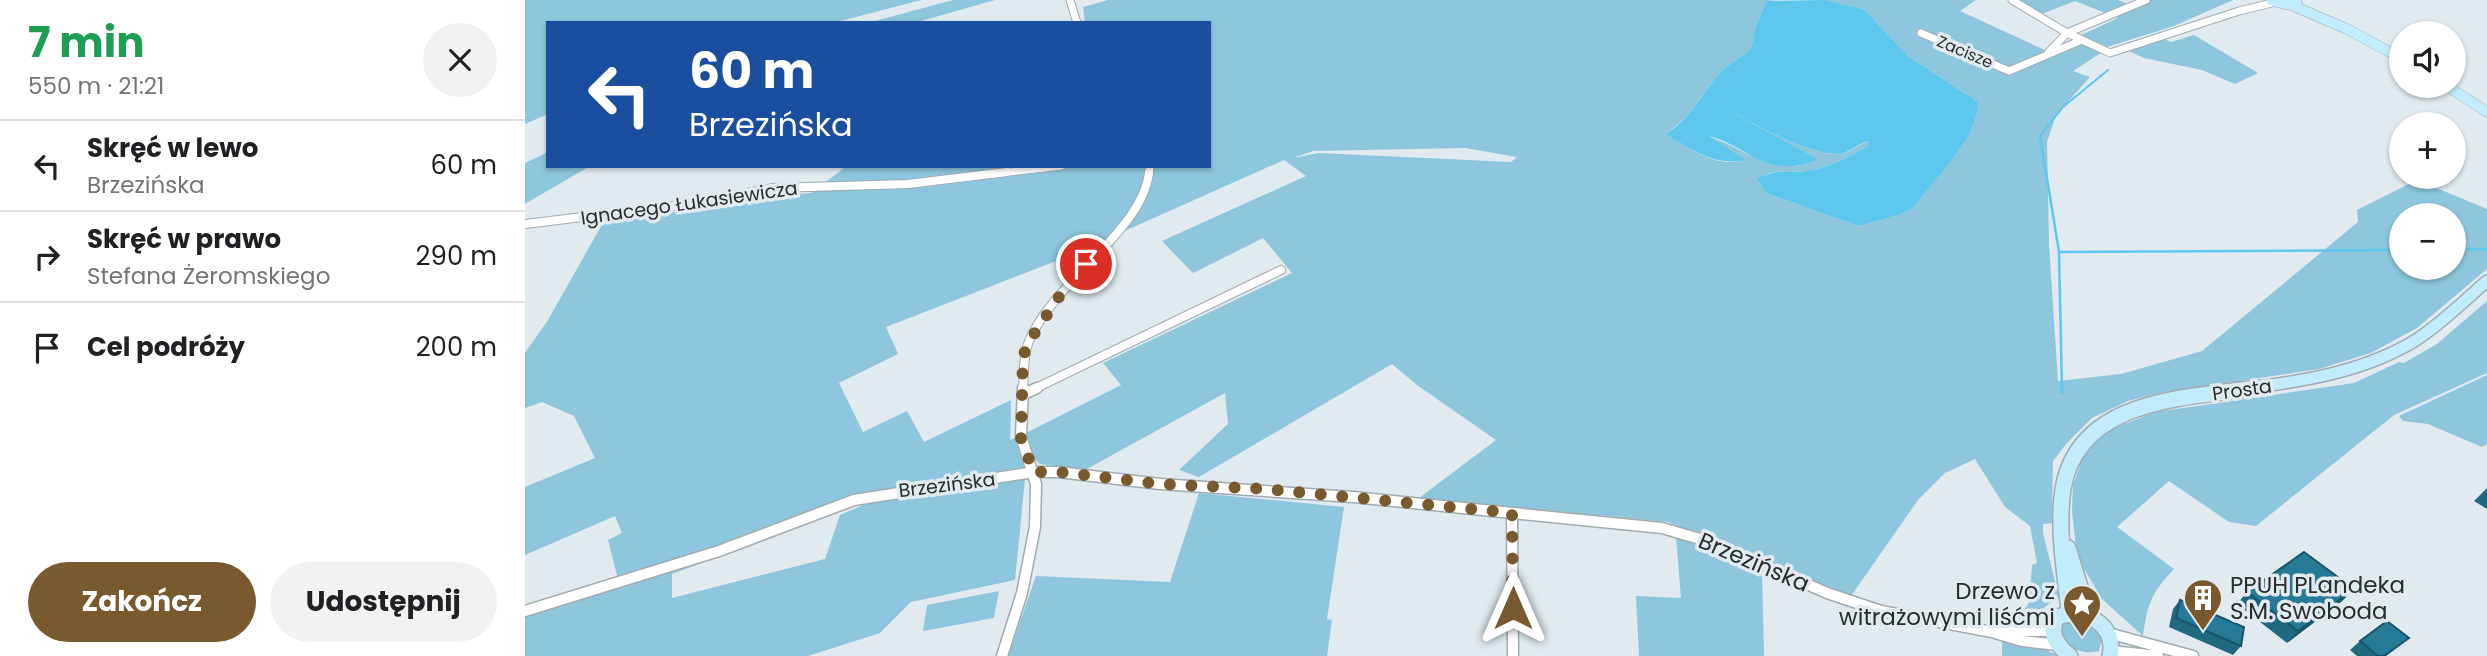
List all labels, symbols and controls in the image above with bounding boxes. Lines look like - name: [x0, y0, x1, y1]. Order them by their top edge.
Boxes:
- text: 7 min: [28, 13, 145, 72]
- map controls: [2389, 21, 2466, 280]
- button: sound: [2389, 21, 2466, 98]
- button: close: [423, 23, 497, 97]
- street label: Zacisze: [1933, 30, 1997, 74]
- text: 60 m: [689, 37, 814, 105]
- icon: left: [574, 49, 665, 140]
- text: 550 m · 21:21: [28, 70, 164, 102]
- text: Brzezińska: [689, 102, 853, 147]
- button: +: [2389, 112, 2466, 189]
- text: Skręć w lewo: [87, 130, 258, 166]
- icon: left: [28, 147, 66, 185]
- text: 60 m: [430, 147, 497, 183]
- text: Brzezińska: [87, 169, 205, 201]
- street label: Ignacego Łukasiewicza: [579, 174, 799, 232]
- button: −: [2389, 203, 2466, 280]
- text: Skręć w prawo: [87, 221, 281, 257]
- pin: [1056, 234, 1116, 294]
- icon: right: [28, 238, 66, 276]
- text: 290 m: [416, 238, 497, 274]
- icon: arrive: [1067, 245, 1105, 283]
- text: Stefana Żeromskiego: [87, 260, 330, 292]
- icon: arrive: [28, 329, 66, 367]
- text: Cel podróży: [87, 329, 245, 365]
- text: 200 m: [416, 329, 497, 365]
- street label: Prosta: [2210, 372, 2274, 408]
- street label: Brzezińska: [897, 466, 997, 504]
- street label: Brzezińska: [1694, 524, 1814, 600]
- button: Zakończ: [28, 562, 256, 642]
- button: Udostępnij: [270, 562, 497, 642]
- place label: PPUH PLandeka S.M. Swoboda: [2230, 569, 2405, 627]
- position arrow: [1476, 571, 1550, 645]
- place label: Drzewo z witrażowymi liśćmi: [1839, 575, 2055, 633]
- building icon: PPUH PLandeka S.M. Swoboda: [2182, 577, 2224, 632]
- place icon: Drzewo z witrażowymi liśćmi: [2061, 583, 2103, 638]

